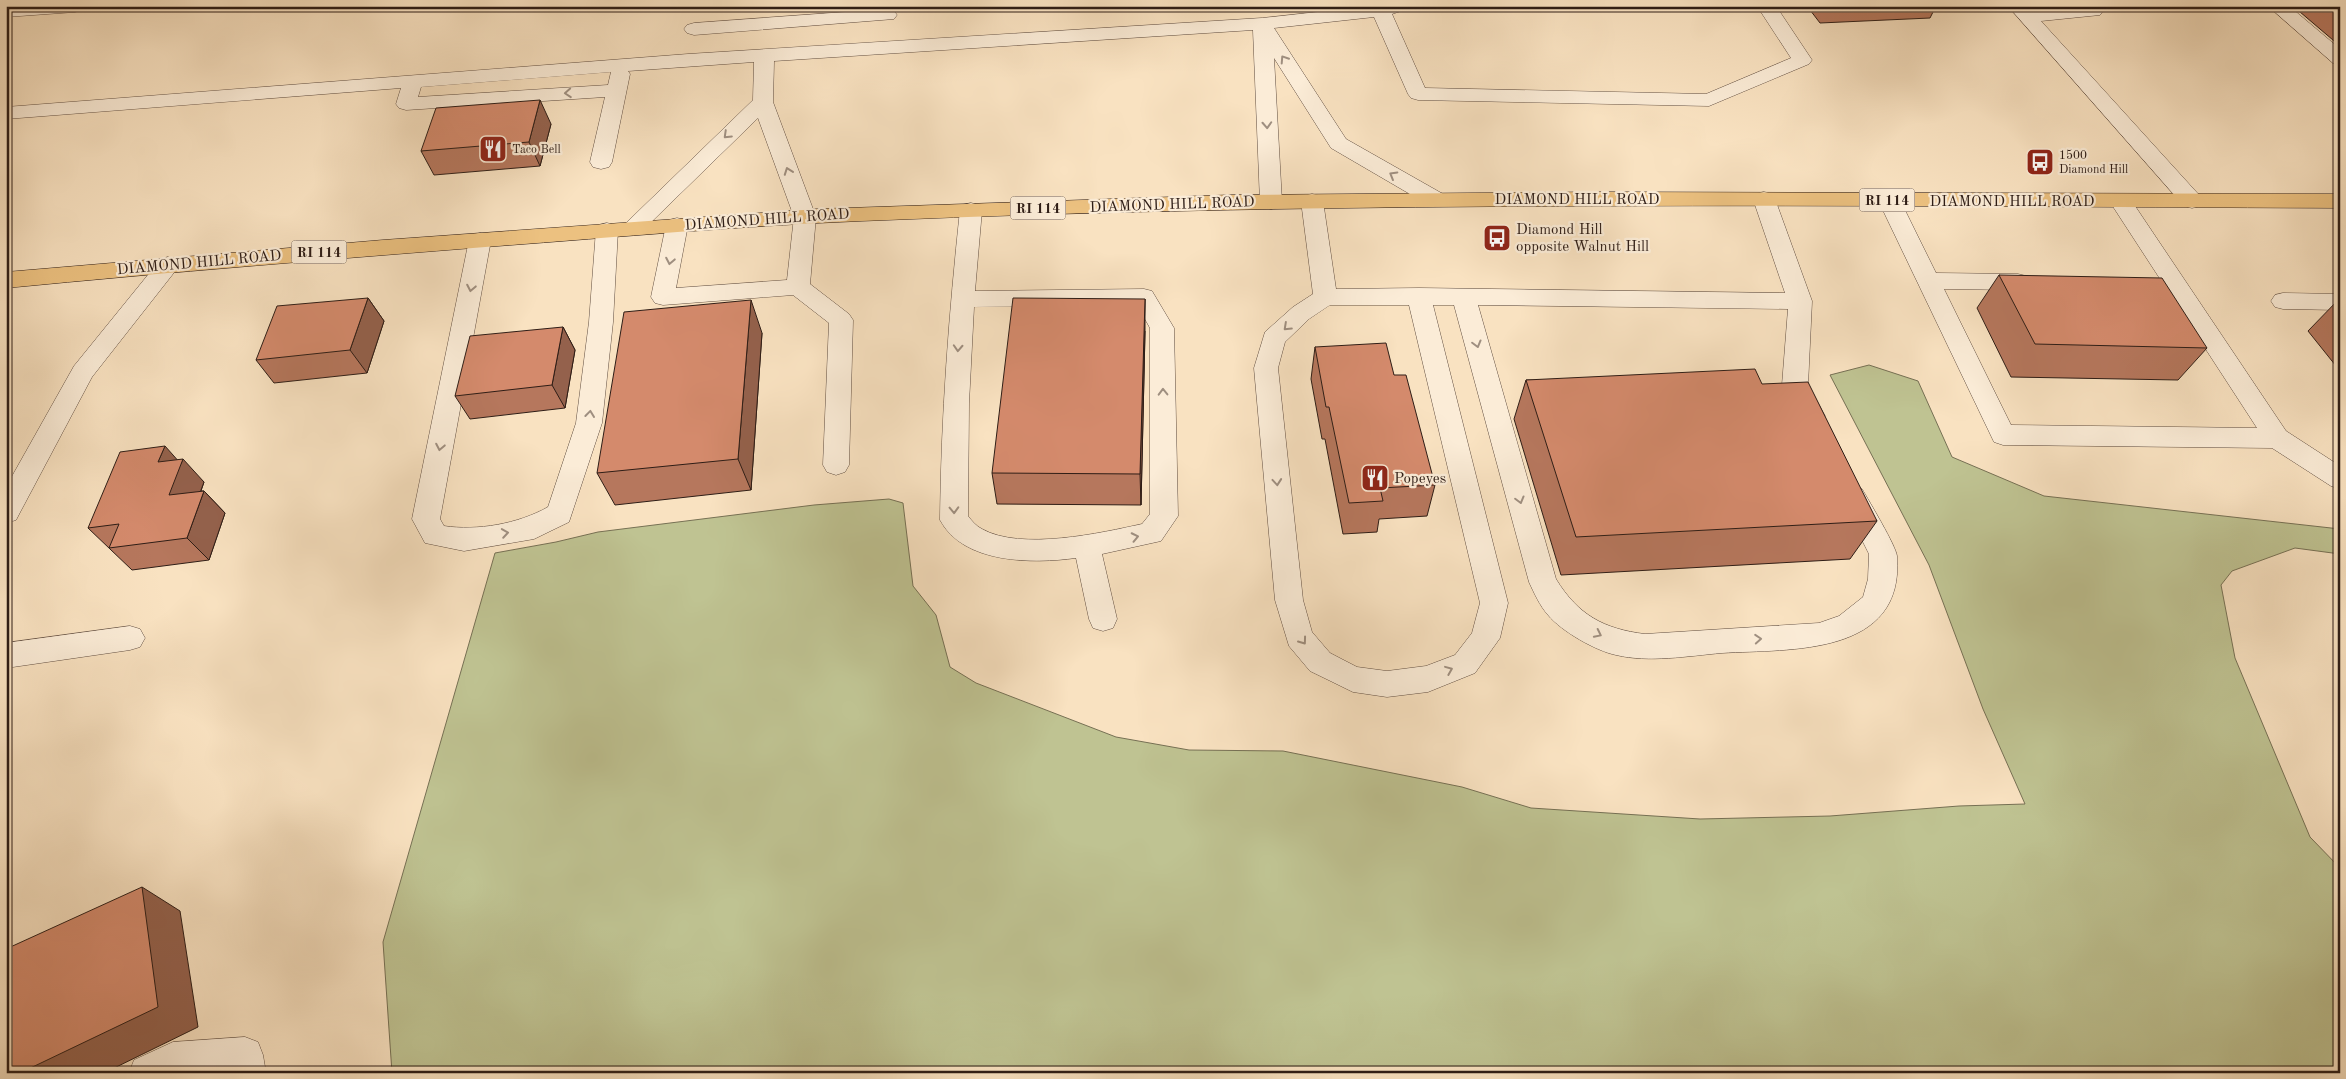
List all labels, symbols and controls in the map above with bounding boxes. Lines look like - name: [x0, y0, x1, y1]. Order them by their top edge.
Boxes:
- one-way arrow: [1281, 56, 1291, 65]
- one-way arrow: [564, 88, 572, 99]
- one-way arrow: [1261, 121, 1272, 129]
- one-way arrow: [723, 129, 732, 138]
- restaurant icon: Taco Bell: [478, 134, 508, 164]
- place label: Taco Bell: [512, 144, 561, 156]
- bus stop icon: 1500 Diamond Hill: [2025, 147, 2055, 177]
- place label: 1500 Diamond Hill: [2059, 149, 2128, 176]
- one-way arrow: [784, 167, 794, 176]
- one-way arrow: [1389, 171, 1398, 181]
- road number: RI 114: [1860, 188, 1914, 212]
- street label: DIAMOND HILL ROAD: [1494, 193, 1660, 208]
- street label: DIAMOND HILL ROAD: [1089, 195, 1255, 216]
- street label: DIAMOND HILL ROAD: [1929, 195, 2095, 210]
- road number: RI 114: [1010, 197, 1066, 220]
- street label: DIAMOND HILL ROAD: [684, 207, 850, 234]
- bus stop icon: Diamond Hill opposite Walnut Hill: [1482, 223, 1512, 253]
- place label: Diamond Hill opposite Walnut Hill: [1516, 223, 1649, 255]
- road number: RI 114: [292, 240, 346, 264]
- street label: DIAMOND HILL ROAD: [116, 249, 282, 278]
- one-way arrow: [665, 257, 675, 266]
- one-way arrow: [466, 283, 476, 292]
- one-way arrow: [1283, 321, 1292, 330]
- one-way arrow: [1471, 339, 1481, 347]
- one-way arrow: [953, 344, 964, 352]
- one-way arrow: [1158, 388, 1168, 396]
- one-way arrow: [584, 410, 595, 418]
- one-way arrow: [435, 443, 446, 452]
- restaurant icon: Popeyes: [1360, 463, 1390, 493]
- place label: Popeyes: [1394, 472, 1446, 487]
- one-way arrow: [1272, 479, 1283, 487]
- one-way arrow: [1514, 496, 1525, 505]
- one-way arrow: [949, 506, 959, 514]
- one-way arrow: [501, 528, 510, 538]
- one-way arrow: [1130, 532, 1139, 543]
- one-way arrow: [1593, 628, 1602, 638]
- one-way arrow: [1754, 634, 1762, 645]
- one-way arrow: [1297, 635, 1306, 645]
- one-way arrow: [1444, 666, 1453, 677]

